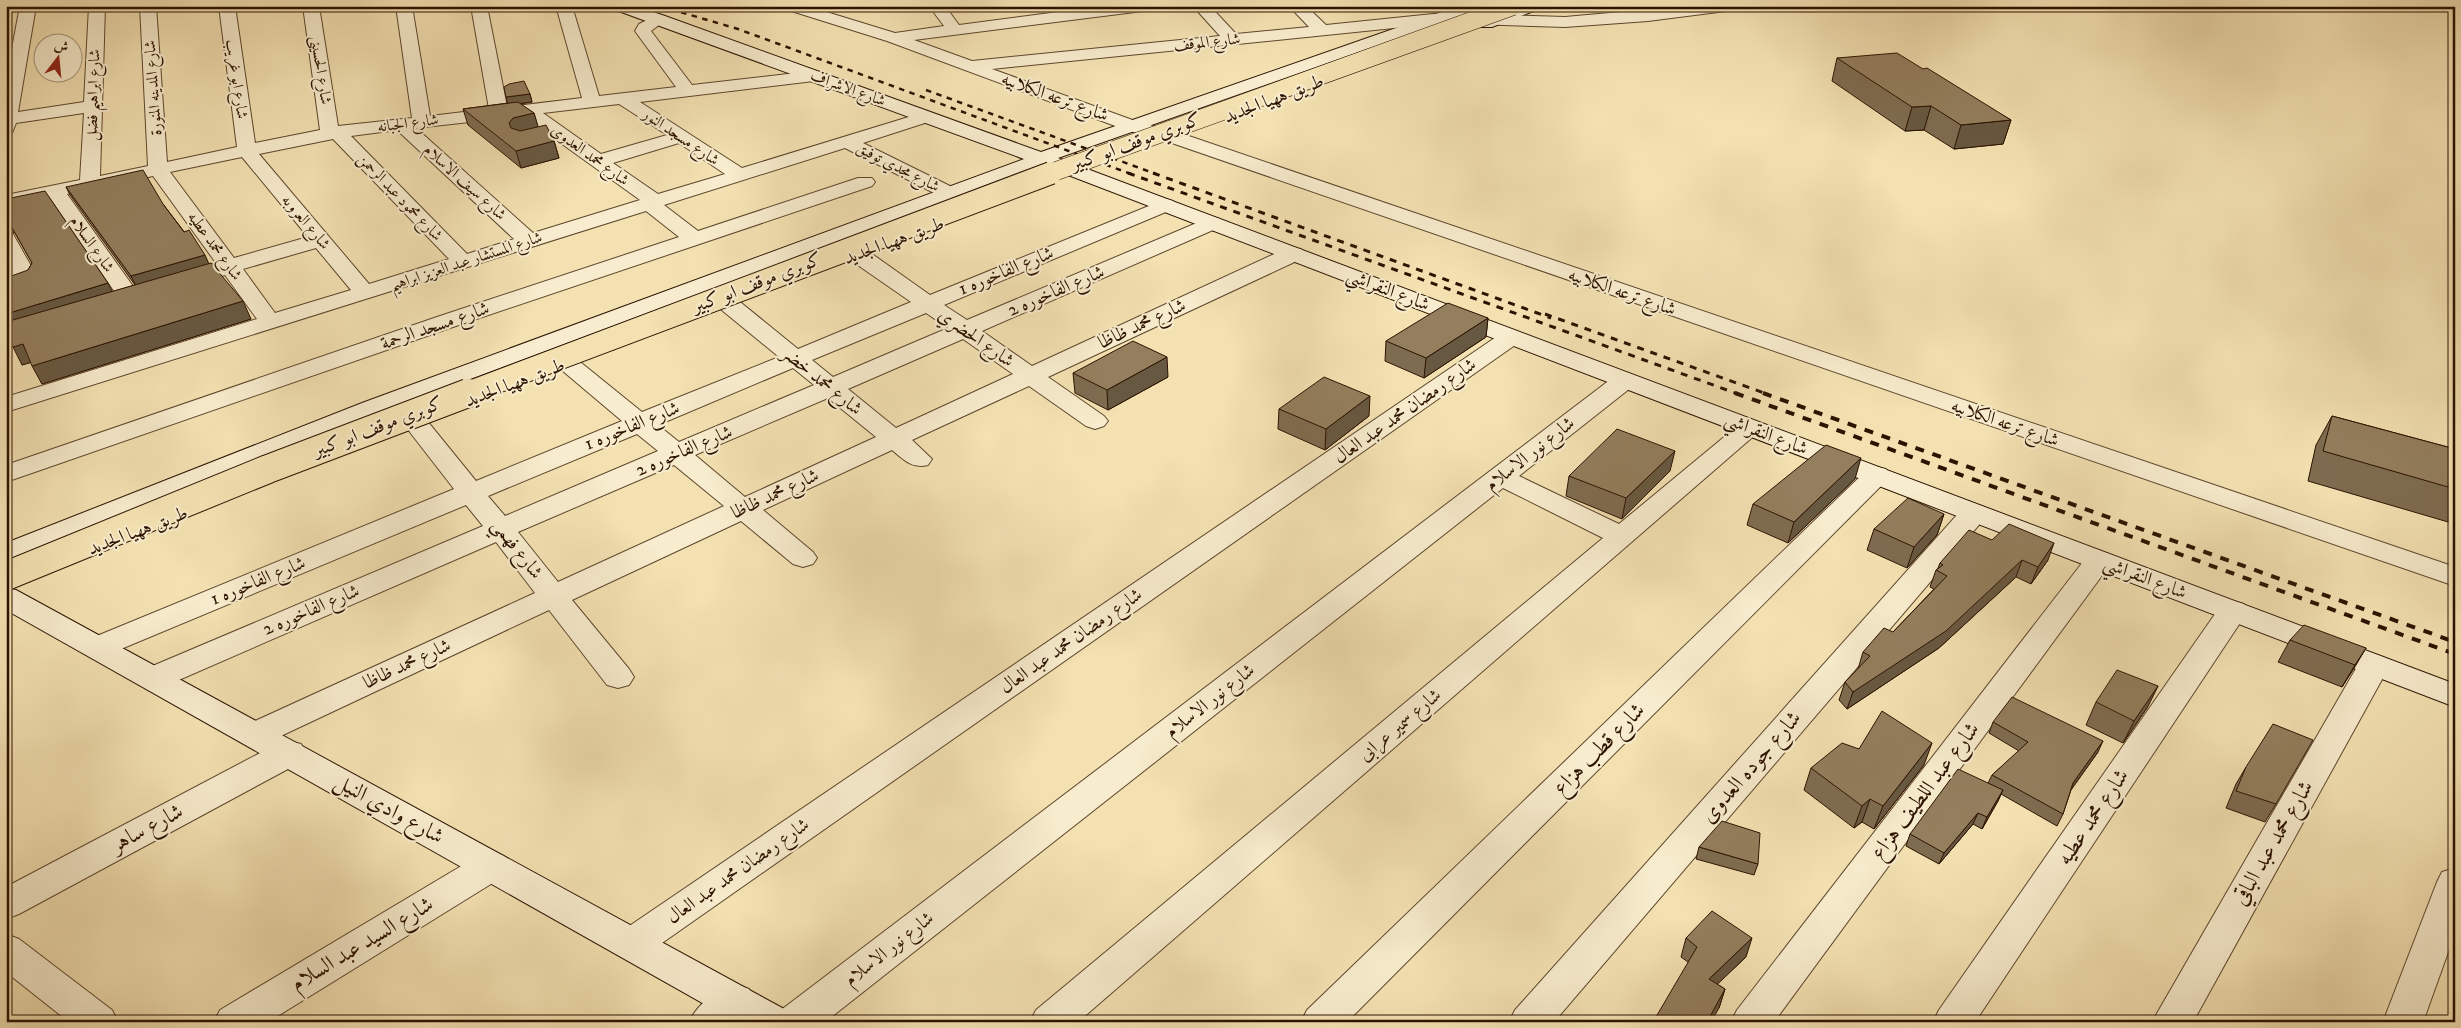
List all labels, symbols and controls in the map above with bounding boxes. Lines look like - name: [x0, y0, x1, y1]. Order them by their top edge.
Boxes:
- street label: شارع الموقف: [1173, 29, 1242, 58]
- north arrow: [32, 32, 82, 82]
- street label: شارع الحسينى: [303, 34, 336, 106]
- text: ش: [52, 36, 71, 57]
- street label: شارع ابو غريب: [219, 38, 252, 121]
- street label: شارع المدينه المنورة: [140, 39, 169, 136]
- street label: شارع ابراهيم فضل: [81, 49, 111, 142]
- street label: شارع الاشراف: [807, 65, 888, 114]
- street label: شارع ترعه الكلابيه: [997, 67, 1112, 130]
- street label: طريق ههيا الجديد: [1221, 69, 1327, 129]
- street label: شارع مسجد النور: [636, 103, 723, 172]
- street label: كوبري موقف ابو كبير: [1066, 108, 1205, 180]
- street label: شارع الجبانه: [376, 109, 440, 140]
- street label: شارع محمد العدوى: [545, 120, 633, 193]
- street label: شارع مجدي توفيق: [852, 137, 943, 199]
- street label: شارع سيف الاسلام: [417, 139, 511, 227]
- street label: شارع محمود عبد الرحمن: [351, 149, 447, 247]
- street label: شارع العروبه: [275, 190, 335, 256]
- street label: شارع محمد عطيه: [181, 208, 247, 286]
- street label: شارع السلام: [62, 212, 119, 279]
- street label: طريق ههيا الجديد: [841, 212, 947, 270]
- street label: شارع المستشار عبد العزيز ابراهيم: [387, 227, 547, 301]
- street label: شارع الفاخوره 1: [955, 241, 1058, 303]
- street label: كوبري موقف ابو كبير: [687, 248, 826, 322]
- street label: شارع الفاخوره 2: [1004, 260, 1109, 324]
- street label: شارع ترعه الكلابيه: [1564, 263, 1679, 324]
- street label: شارع النقراشي: [1341, 264, 1433, 321]
- street label: شارع محمد ظاظا: [1094, 294, 1191, 357]
- street label: شارع مسجد الرحمة: [378, 297, 493, 358]
- street label: شارع الحضري: [932, 303, 1019, 375]
- street label: شارع محمد خضر: [774, 340, 867, 423]
- street label: طريق ههيا الجديد: [462, 353, 568, 413]
- street label: شارع رمضان محمد عبد العال: [1329, 353, 1482, 471]
- street label: كوبري موقف ابو كبير: [308, 392, 447, 466]
- street label: شارع ترعه الكلابيه: [1947, 394, 2062, 455]
- street label: شارع الفاخوره 1: [581, 396, 684, 458]
- street label: شارع النقراشي: [1719, 408, 1811, 465]
- street label: شارع نور الاسلام: [1480, 412, 1582, 499]
- street label: شارع الفاخوره 2: [632, 420, 737, 484]
- street label: شارع محمد ظاظا: [727, 464, 824, 527]
- street label: طريق ههيا الجديد: [85, 501, 191, 561]
- street label: شارع فهمي: [482, 514, 548, 587]
- street label: شارع الفاخوره 1: [207, 551, 310, 613]
- street label: شارع النقراشي: [2098, 552, 2190, 609]
- street label: شارع الفاخوره 2: [259, 579, 364, 643]
- street label: شارع رمضان محمد عبد العال: [995, 583, 1148, 701]
- street label: شارع محمد ظاظا: [359, 634, 456, 697]
- street label: شارع نور الاسلام: [1160, 659, 1262, 746]
- street label: شارع سمير عرابى: [1354, 684, 1448, 769]
- street label: شارع قطب هزاع: [1547, 697, 1654, 804]
- street label: شارع جوده العدوى: [1695, 705, 1810, 831]
- street label: شارع عبد اللطيف هزاع: [1864, 717, 1989, 868]
- street label: شارع محمد عطيه: [2051, 764, 2138, 873]
- street label: شارع وادي النيل: [327, 768, 449, 854]
- street label: شارع محمد عبد الباقي: [2226, 776, 2323, 912]
- street label: شارع ساهر: [104, 798, 190, 863]
- street label: شارع رمضان محمد عبد العال: [662, 813, 815, 931]
- street label: شارع السيد عبد السلام: [286, 891, 441, 1001]
- street label: شارع نور الاسلام: [839, 907, 941, 994]

